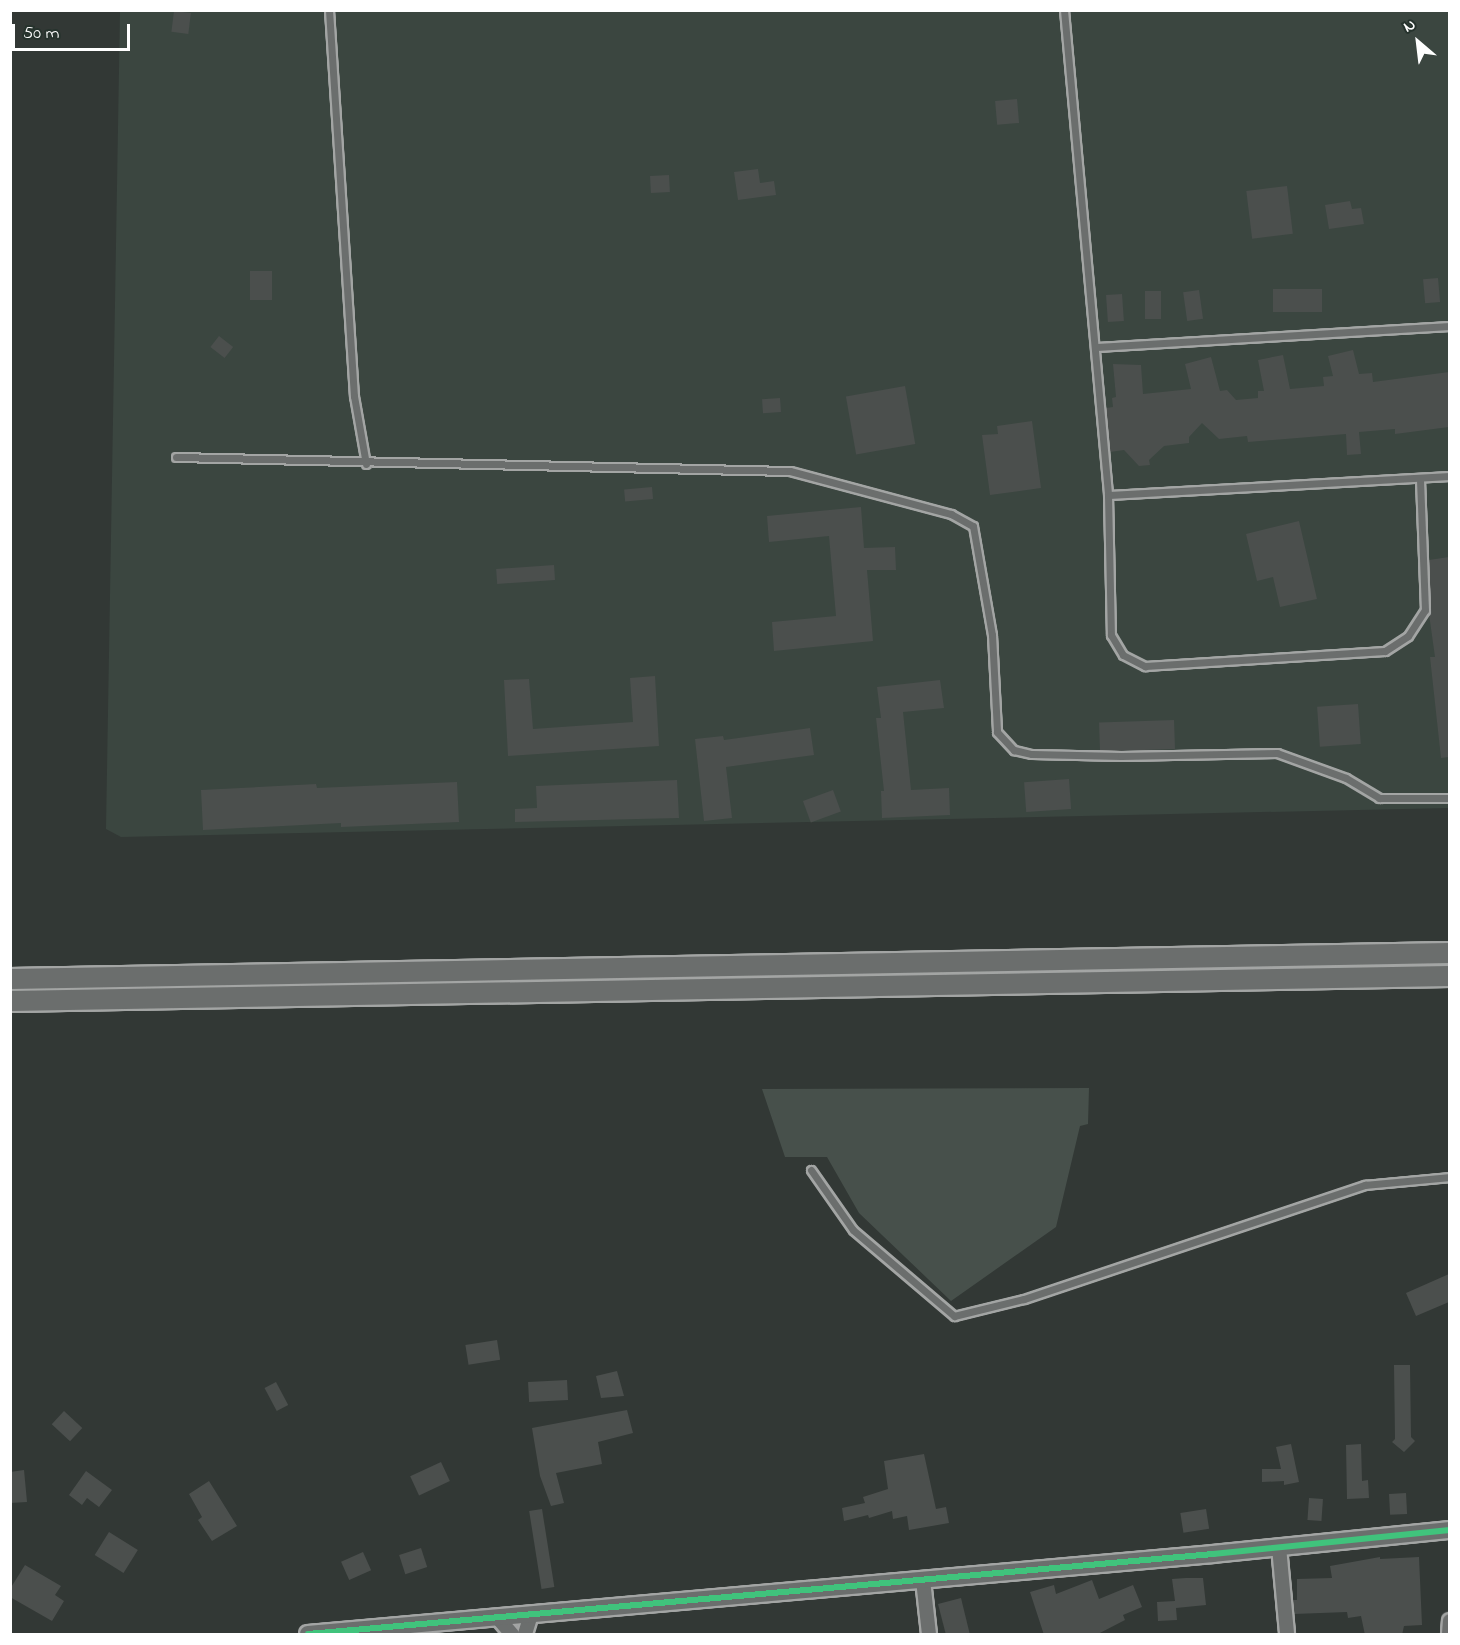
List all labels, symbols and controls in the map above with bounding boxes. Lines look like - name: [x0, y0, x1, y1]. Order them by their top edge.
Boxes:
- scale bar: [15, 12, 134, 50]
- north arrow: [1388, 12, 1448, 72]
- text: N: [1399, 13, 1420, 39]
- text: 50 m: [23, 21, 60, 47]

